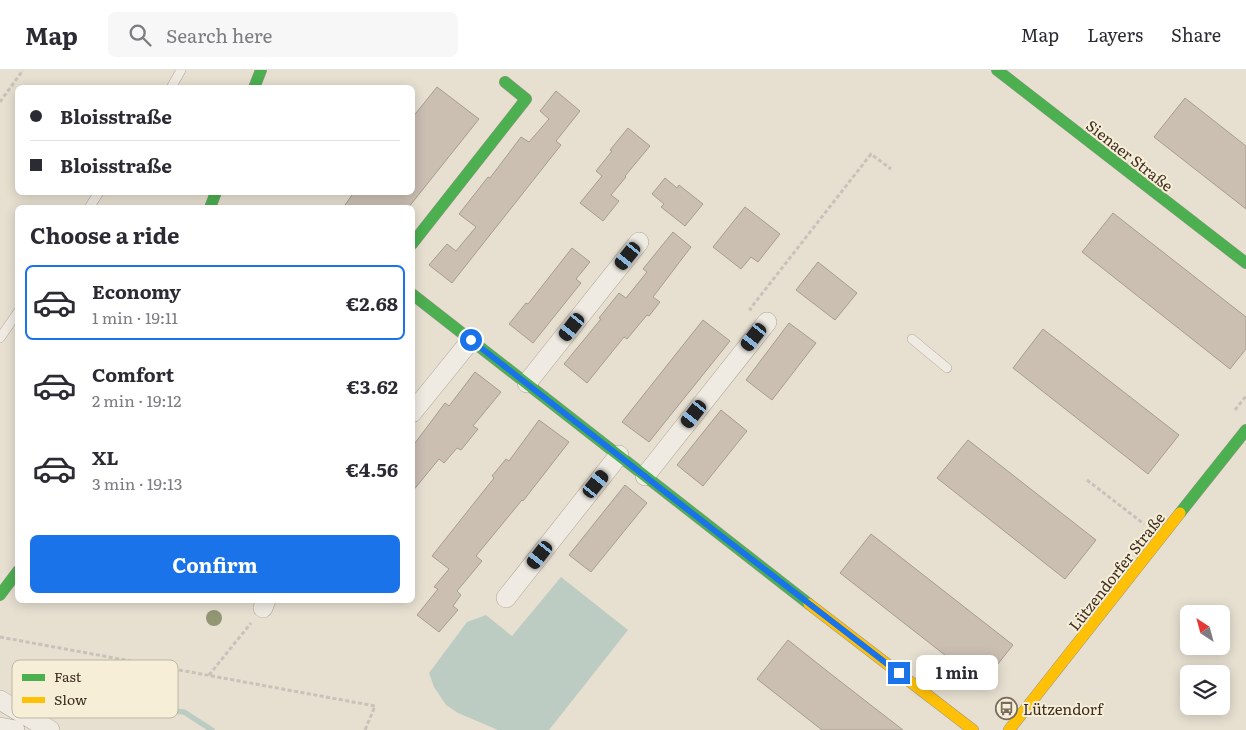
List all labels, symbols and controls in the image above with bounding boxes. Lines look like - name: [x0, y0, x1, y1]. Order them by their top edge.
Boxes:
- search box: [108, 12, 458, 57]
- text: Map: [25, 17, 78, 52]
- icon: search: [126, 21, 154, 49]
- text: Search here: [166, 21, 272, 49]
- text: Map: [1021, 21, 1059, 48]
- text: Layers: [1087, 21, 1143, 48]
- text: Share: [1171, 21, 1221, 48]
- text: Bloisstraße: [60, 102, 172, 130]
- street label: Sienaer Straße: [1082, 114, 1179, 196]
- text: Bloisstraße: [60, 151, 172, 179]
- text: Choose a ride: [30, 218, 179, 251]
- car: [612, 240, 643, 272]
- text: Economy: [92, 277, 181, 305]
- icon: car: [32, 280, 77, 325]
- text: €2.68: [346, 289, 398, 317]
- text: 1 min · 19:11: [92, 305, 178, 329]
- car: [556, 311, 587, 343]
- car: [738, 321, 769, 353]
- route start: [460, 329, 482, 351]
- text: Comfort: [92, 360, 174, 388]
- icon: car: [32, 363, 77, 408]
- text: €3.62: [347, 372, 398, 400]
- text: 2 min · 19:12: [92, 388, 181, 412]
- car: [678, 398, 709, 430]
- text: XL: [92, 443, 119, 471]
- icon: car: [32, 446, 77, 491]
- text: €4.56: [346, 455, 398, 483]
- car: [580, 468, 611, 500]
- text: 3 min · 19:13: [92, 471, 182, 495]
- street label: Lützendorfer Straße: [1062, 507, 1170, 635]
- button: Confirm: [30, 535, 400, 593]
- car: [524, 539, 555, 571]
- north arrow: [1180, 605, 1230, 655]
- map controls: [1180, 605, 1230, 715]
- callout: 1 min: [916, 656, 999, 690]
- legend: [12, 660, 178, 718]
- text: 1 min: [936, 660, 978, 684]
- route end: [888, 662, 910, 684]
- button: layers: [1180, 665, 1230, 715]
- text: Fast: [54, 666, 82, 686]
- text: Slow: [54, 689, 87, 709]
- bus stop icon: Lützendorf: [995, 696, 1019, 720]
- place label: Lützendorf: [1023, 697, 1104, 720]

